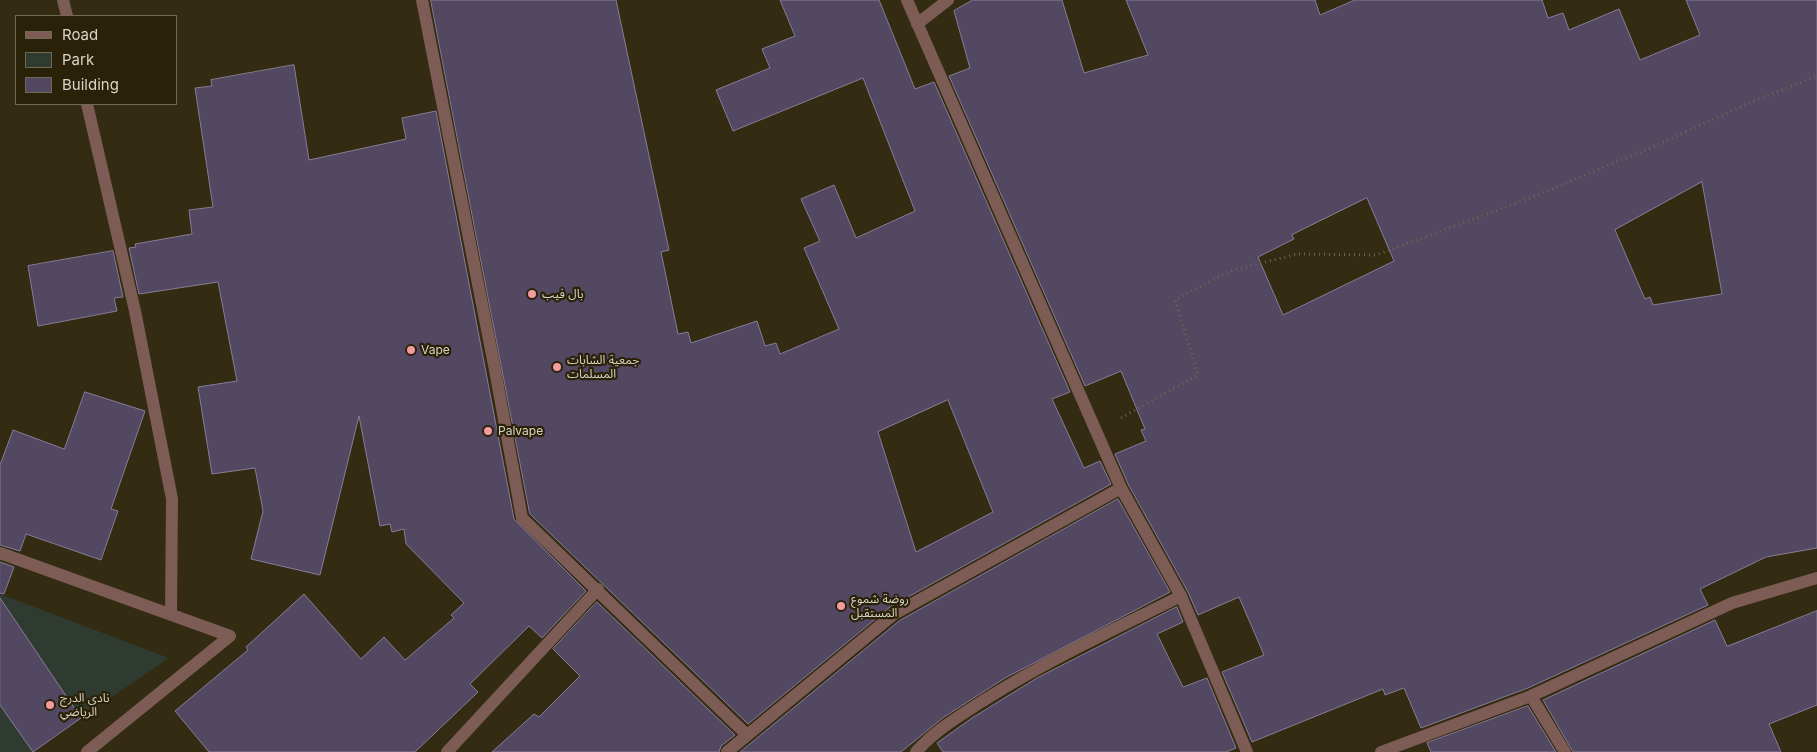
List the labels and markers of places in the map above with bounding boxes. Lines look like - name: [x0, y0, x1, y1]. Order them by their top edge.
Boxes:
- place label: بال فيب: [542, 287, 583, 301]
- marker: بال فيب: [526, 288, 538, 300]
- place label: Vape: [421, 343, 450, 357]
- marker: Vape: [405, 344, 417, 356]
- place label: جمعية الشابات المسلمات: [567, 353, 639, 381]
- marker: جمعية الشابات المسلمات: [551, 361, 563, 373]
- place label: Palvape: [498, 424, 543, 438]
- marker: Palvape: [482, 425, 494, 437]
- place label: روضة شموع المستقبل: [851, 592, 909, 620]
- marker: روضة شموع المستقبل: [835, 600, 847, 612]
- place label: نادي الدرج الرياضي: [60, 691, 109, 719]
- marker: نادي الدرج الرياضي: [44, 699, 56, 711]

